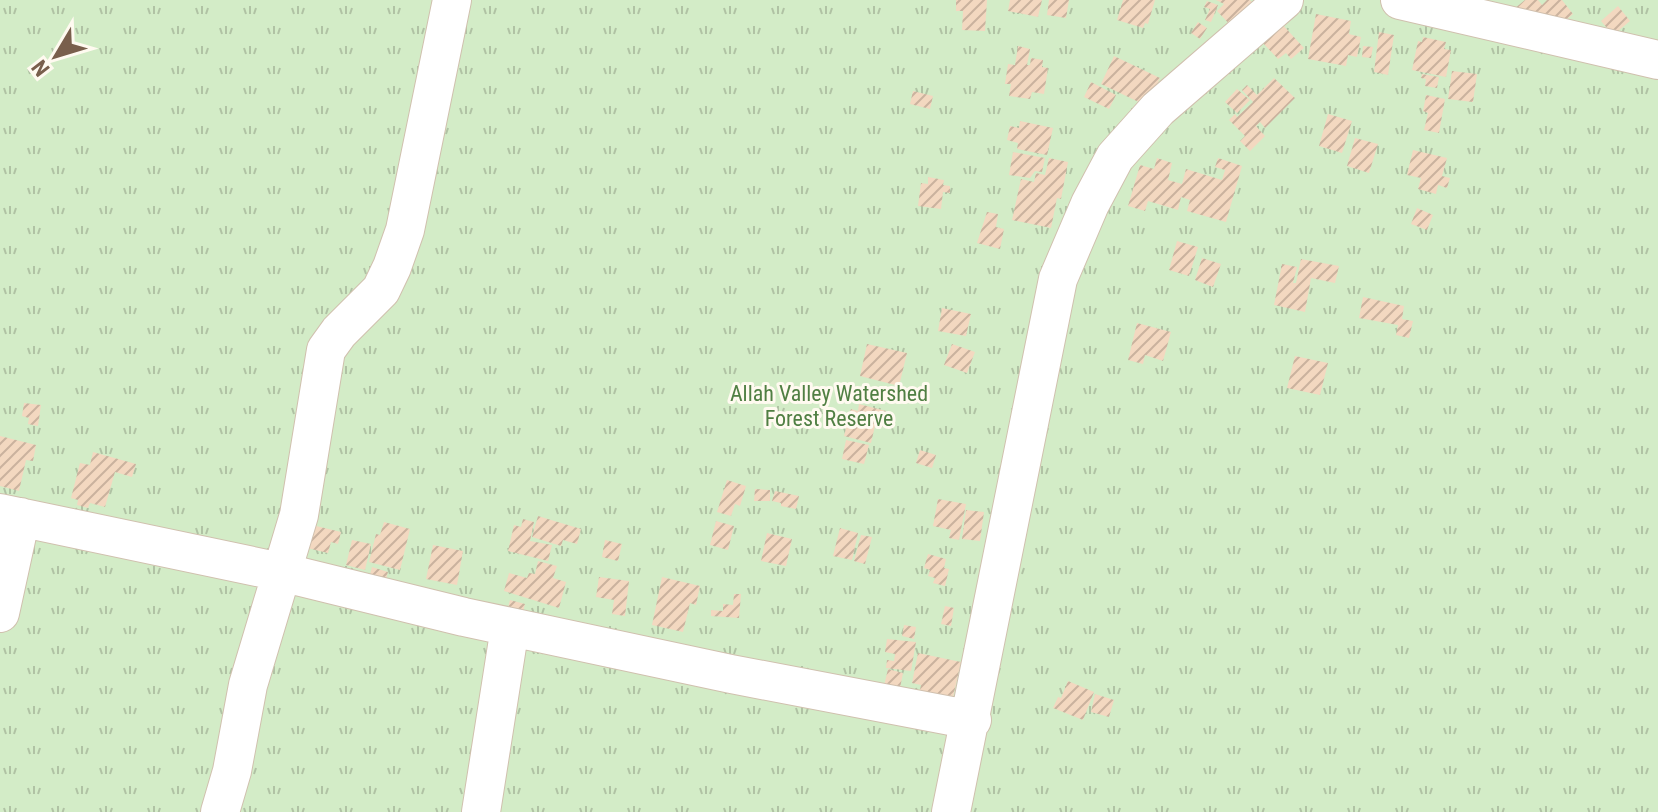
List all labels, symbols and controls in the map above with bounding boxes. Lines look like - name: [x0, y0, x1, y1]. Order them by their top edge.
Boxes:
- north arrow: [16, 16, 96, 96]
- text: N: [27, 55, 55, 81]
- park label: Allah Valley Watershed Forest Reserve: [730, 381, 928, 431]

